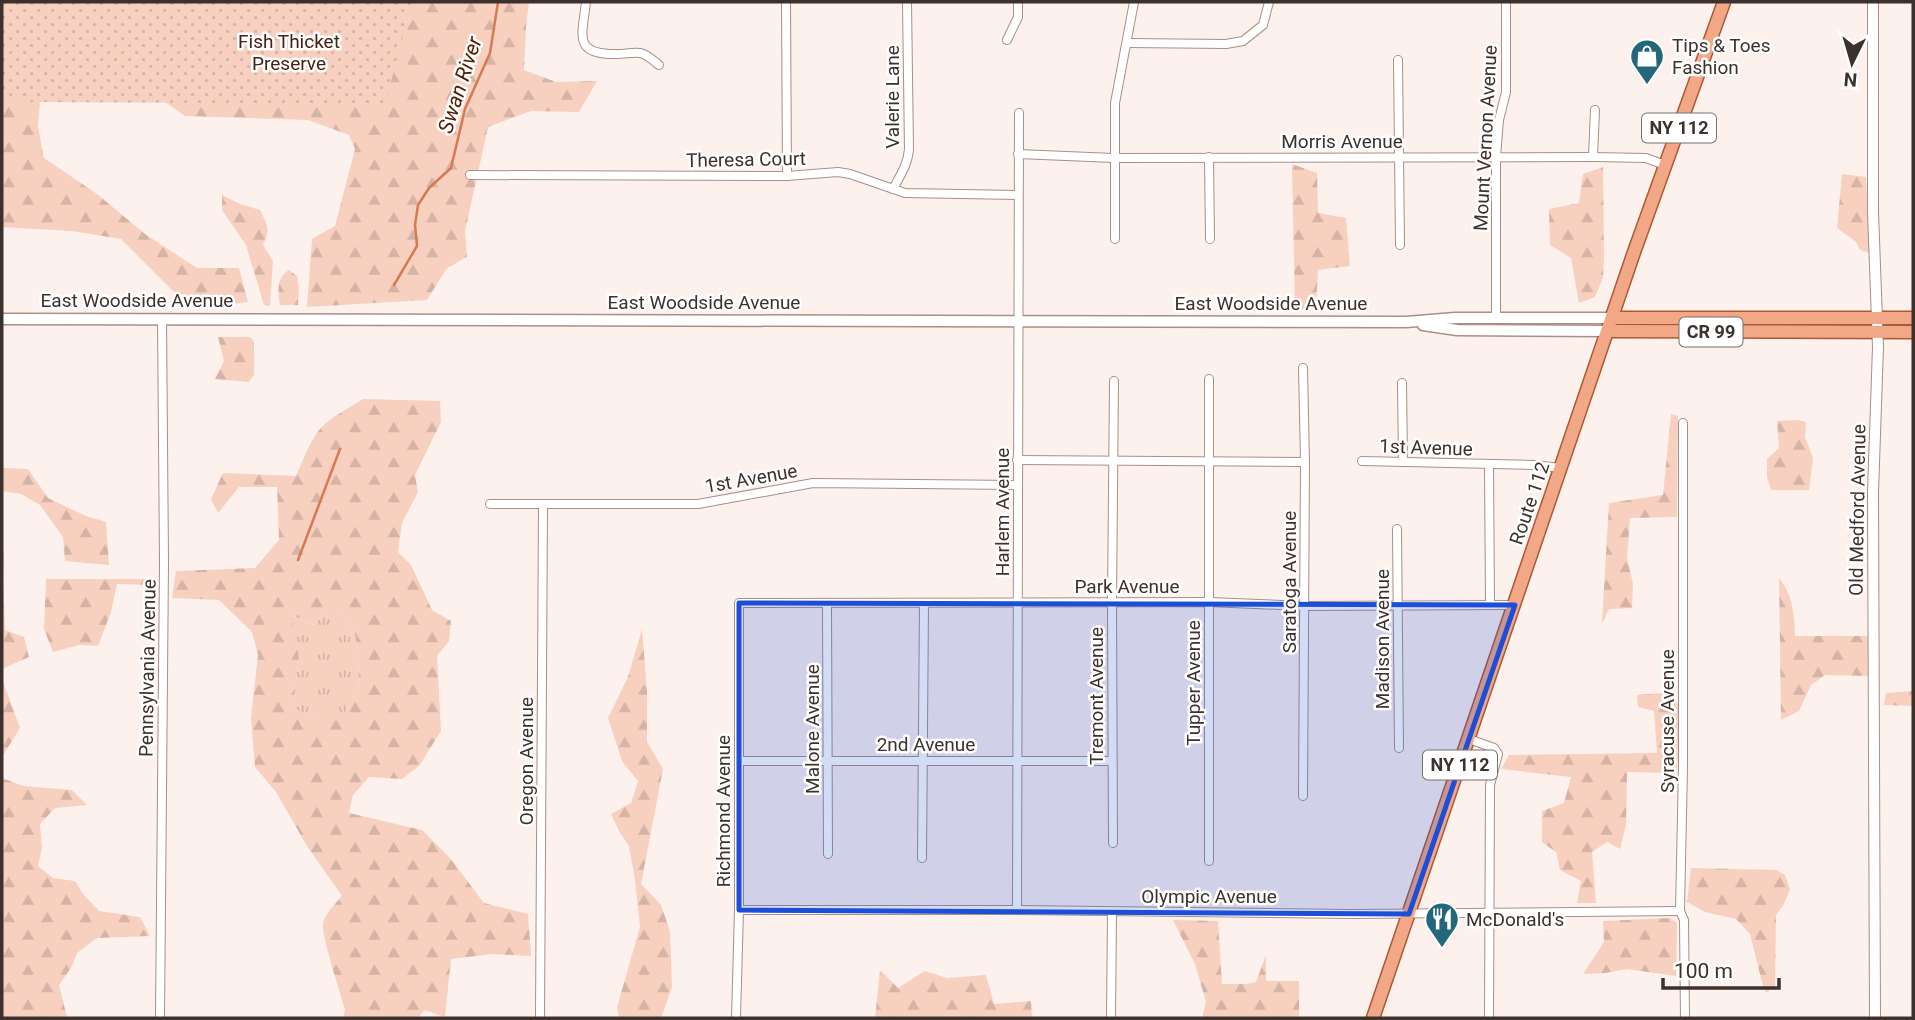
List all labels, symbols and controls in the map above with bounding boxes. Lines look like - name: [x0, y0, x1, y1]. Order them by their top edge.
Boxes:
- north arrow: [1817, 28, 1887, 98]
- park label: Fish Thicket Preserve: [238, 30, 340, 75]
- water label: Swan River: [433, 33, 487, 136]
- place label: Tips & Toes Fashion: [1672, 34, 1770, 79]
- shop icon: Tips & Toes Fashion: [1628, 37, 1666, 86]
- street label: Mount Vernon Avenue: [1469, 44, 1502, 232]
- street label: Valerie Lane: [881, 45, 904, 149]
- text: N: [1843, 67, 1858, 91]
- road number: NY 112: [1642, 113, 1716, 142]
- street label: Morris Avenue: [1281, 130, 1403, 153]
- street label: Theresa Court: [686, 147, 806, 172]
- street label: East Woodside Avenue: [41, 289, 233, 312]
- street label: East Woodside Avenue: [608, 291, 800, 314]
- street label: East Woodside Avenue: [1175, 292, 1367, 315]
- road number: CR 99: [1680, 318, 1742, 346]
- street label: Old Medford Avenue: [1845, 424, 1870, 596]
- street label: 1st Avenue: [1379, 434, 1473, 461]
- street label: Harlem Avenue: [991, 448, 1014, 576]
- street label: 1st Avenue: [703, 459, 799, 498]
- street label: Route 112: [1505, 459, 1554, 548]
- street label: Saratoga Avenue: [1278, 511, 1301, 653]
- street label: Madison Avenue: [1371, 569, 1394, 709]
- street label: Park Avenue: [1074, 575, 1180, 598]
- street label: Pennsylvania Avenue: [134, 579, 161, 757]
- street label: Tupper Avenue: [1182, 620, 1205, 746]
- street label: Tremont Avenue: [1085, 627, 1108, 765]
- street label: Syracuse Avenue: [1656, 649, 1679, 793]
- street label: Malone Avenue: [801, 664, 824, 794]
- street label: Oregon Avenue: [515, 697, 538, 825]
- street label: 2nd Avenue: [877, 733, 975, 756]
- street label: Richmond Avenue: [712, 735, 735, 887]
- road number: NY 112: [1423, 750, 1497, 780]
- street label: Olympic Avenue: [1141, 885, 1277, 908]
- restaurant icon: McDonald's: [1423, 900, 1461, 949]
- place label: McDonald's: [1466, 908, 1564, 931]
- scale bar: [1663, 946, 1778, 990]
- text: 100 m: [1674, 959, 1733, 983]

